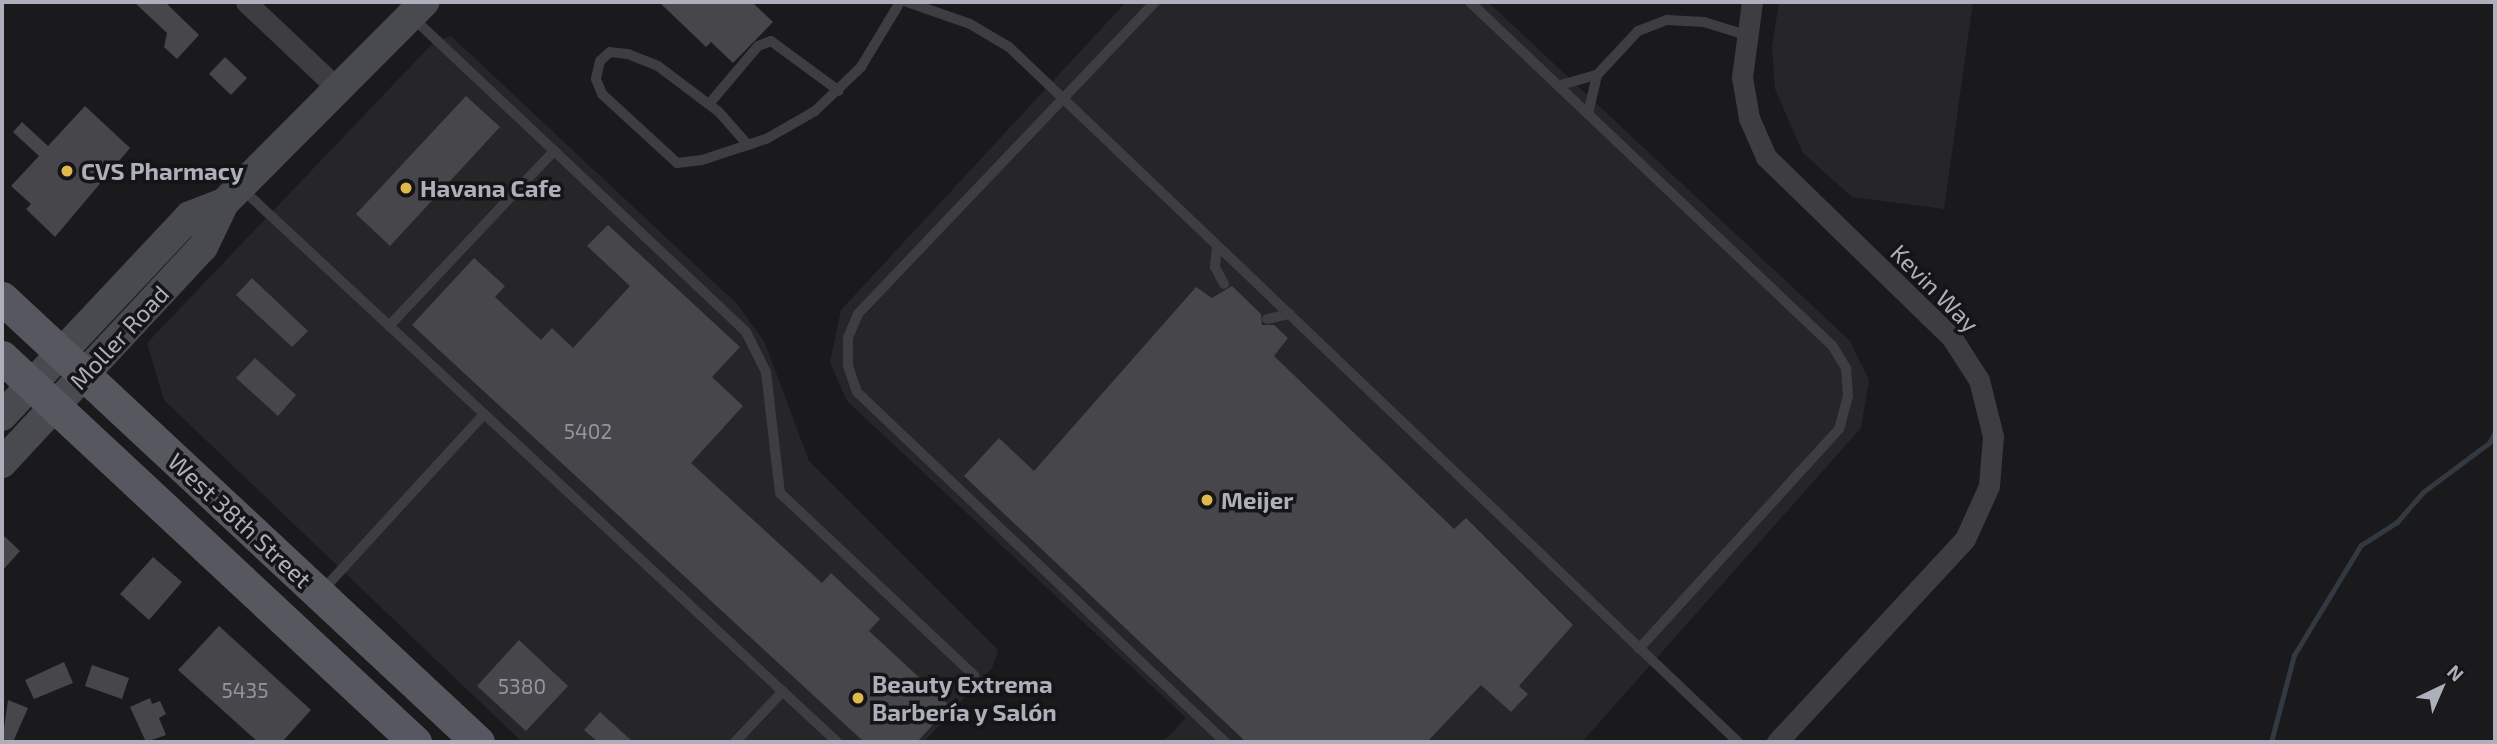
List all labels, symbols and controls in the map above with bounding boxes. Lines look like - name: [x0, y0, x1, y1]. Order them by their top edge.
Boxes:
- place label: CVS Pharmacy: [81, 157, 244, 185]
- marker: CVS Pharmacy: [59, 163, 75, 179]
- place label: Havana Cafe: [420, 174, 561, 202]
- marker: Havana Cafe: [398, 180, 414, 196]
- street label: Kevin Way: [1885, 238, 1985, 338]
- street label: Moller Road: [63, 279, 175, 395]
- house number: 5402: [564, 418, 612, 444]
- street label: West 38th Street: [163, 446, 317, 594]
- place label: Meijer: [1221, 486, 1294, 514]
- marker: Meijer: [1199, 492, 1215, 508]
- north arrow: [2406, 653, 2476, 723]
- text: N: [2443, 659, 2469, 686]
- place label: Beauty Extrema Barbería y Salón: [872, 670, 1058, 726]
- house number: 5380: [498, 673, 546, 699]
- house number: 5435: [221, 677, 269, 703]
- marker: Beauty Extrema Barbería y Salón: [850, 690, 866, 706]

